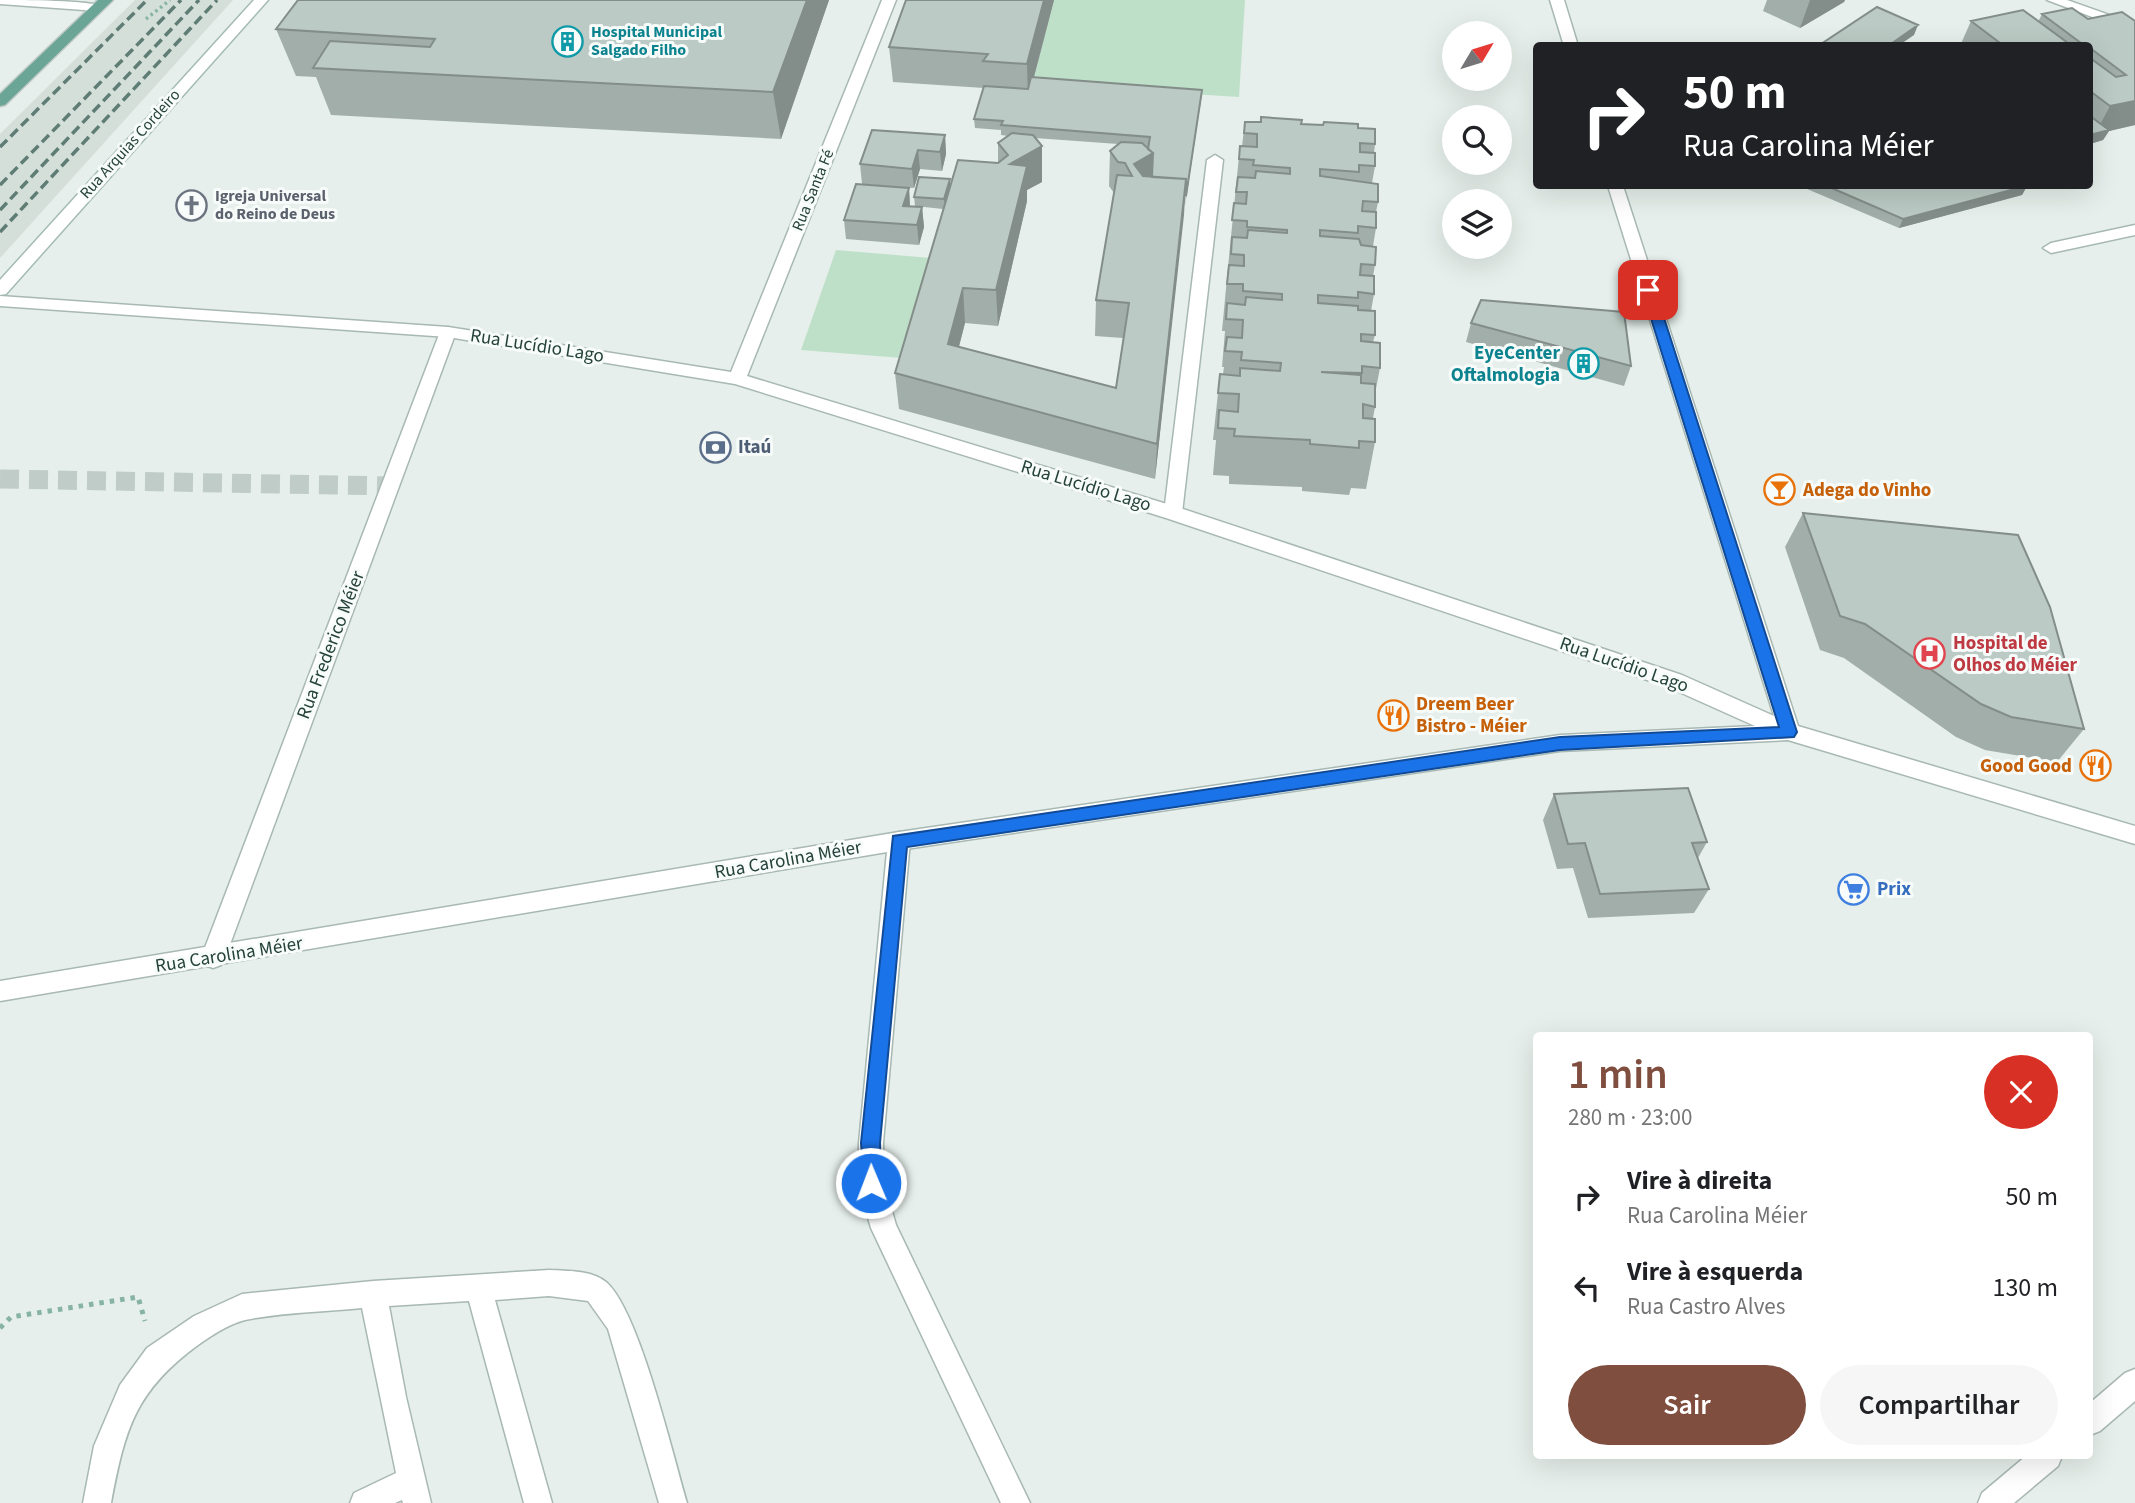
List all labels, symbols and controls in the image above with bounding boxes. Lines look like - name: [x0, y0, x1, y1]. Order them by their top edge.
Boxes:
- place label: Hospital Municipal Salgado Filho: [591, 21, 722, 61]
- north arrow: [1442, 21, 1512, 91]
- map controls: [1442, 21, 1512, 259]
- building icon: Hospital Municipal Salgado Filho: [551, 24, 585, 58]
- text: 50 m: [1683, 58, 1787, 128]
- icon: right: [1568, 70, 1659, 161]
- street label: Rua Arquias Cordeiro: [75, 84, 185, 204]
- button: search: [1442, 105, 1512, 175]
- text: Rua Carolina Méier: [1683, 123, 1934, 169]
- street label: Rua Santa Fé: [787, 146, 839, 234]
- place label: Igreja Universal do Reino de Deus: [215, 185, 335, 225]
- church icon: Igreja Universal do Reino de Deus: [175, 188, 209, 222]
- button: layers: [1442, 189, 1512, 259]
- pin: [1618, 260, 1678, 320]
- icon: arrive: [1629, 271, 1667, 309]
- street label: Rua Lucídio Lago: [468, 322, 606, 370]
- place label: EyeCenter Oftalmologia: [1451, 340, 1560, 389]
- building icon: EyeCenter Oftalmologia: [1566, 347, 1600, 381]
- bank icon: Itaú: [698, 430, 732, 464]
- place label: Itaú: [738, 434, 771, 461]
- street label: Rua Lucídio Lago: [1018, 453, 1154, 519]
- bar icon: Adega do Vinho: [1763, 473, 1797, 507]
- place label: Adega do Vinho: [1802, 477, 1931, 504]
- street label: Rua Frederico Méier: [290, 567, 372, 723]
- street label: Rua Lucídio Lago: [1556, 630, 1692, 700]
- place label: Hospital de Olhos do Méier: [1953, 630, 2078, 679]
- hospital icon: Hospital de Olhos do Méier: [1913, 637, 1947, 671]
- place label: Dreem Beer Bistro - Méier: [1416, 691, 1527, 740]
- restaurant icon: Dreem Beer Bistro - Méier: [1376, 698, 1410, 732]
- restaurant icon: Good Good: [2078, 749, 2112, 783]
- place label: Good Good: [1980, 753, 2072, 780]
- street label: Rua Carolina Méier: [712, 834, 864, 886]
- supermarket icon: Prix: [1837, 872, 1871, 906]
- place label: Prix: [1877, 876, 1911, 903]
- street label: Rua Carolina Méier: [153, 930, 305, 980]
- text: 1 min: [1568, 1045, 1668, 1105]
- button: close: [1984, 1055, 2058, 1129]
- text: 280 m · 23:00: [1568, 1101, 1692, 1134]
- position arrow: [834, 1146, 908, 1220]
- text: Vire à direita: [1627, 1162, 1772, 1199]
- icon: right: [1568, 1178, 1606, 1216]
- text: 50 m: [2005, 1178, 2058, 1215]
- text: Rua Carolina Méier: [1627, 1199, 1807, 1232]
- text: Vire à esquerda: [1627, 1253, 1803, 1290]
- icon: left: [1568, 1269, 1606, 1307]
- text: 130 m: [1992, 1269, 2058, 1306]
- text: Rua Castro Alves: [1627, 1290, 1785, 1323]
- button: Sair: [1568, 1365, 1806, 1445]
- button: Compartilhar: [1820, 1365, 2058, 1445]

